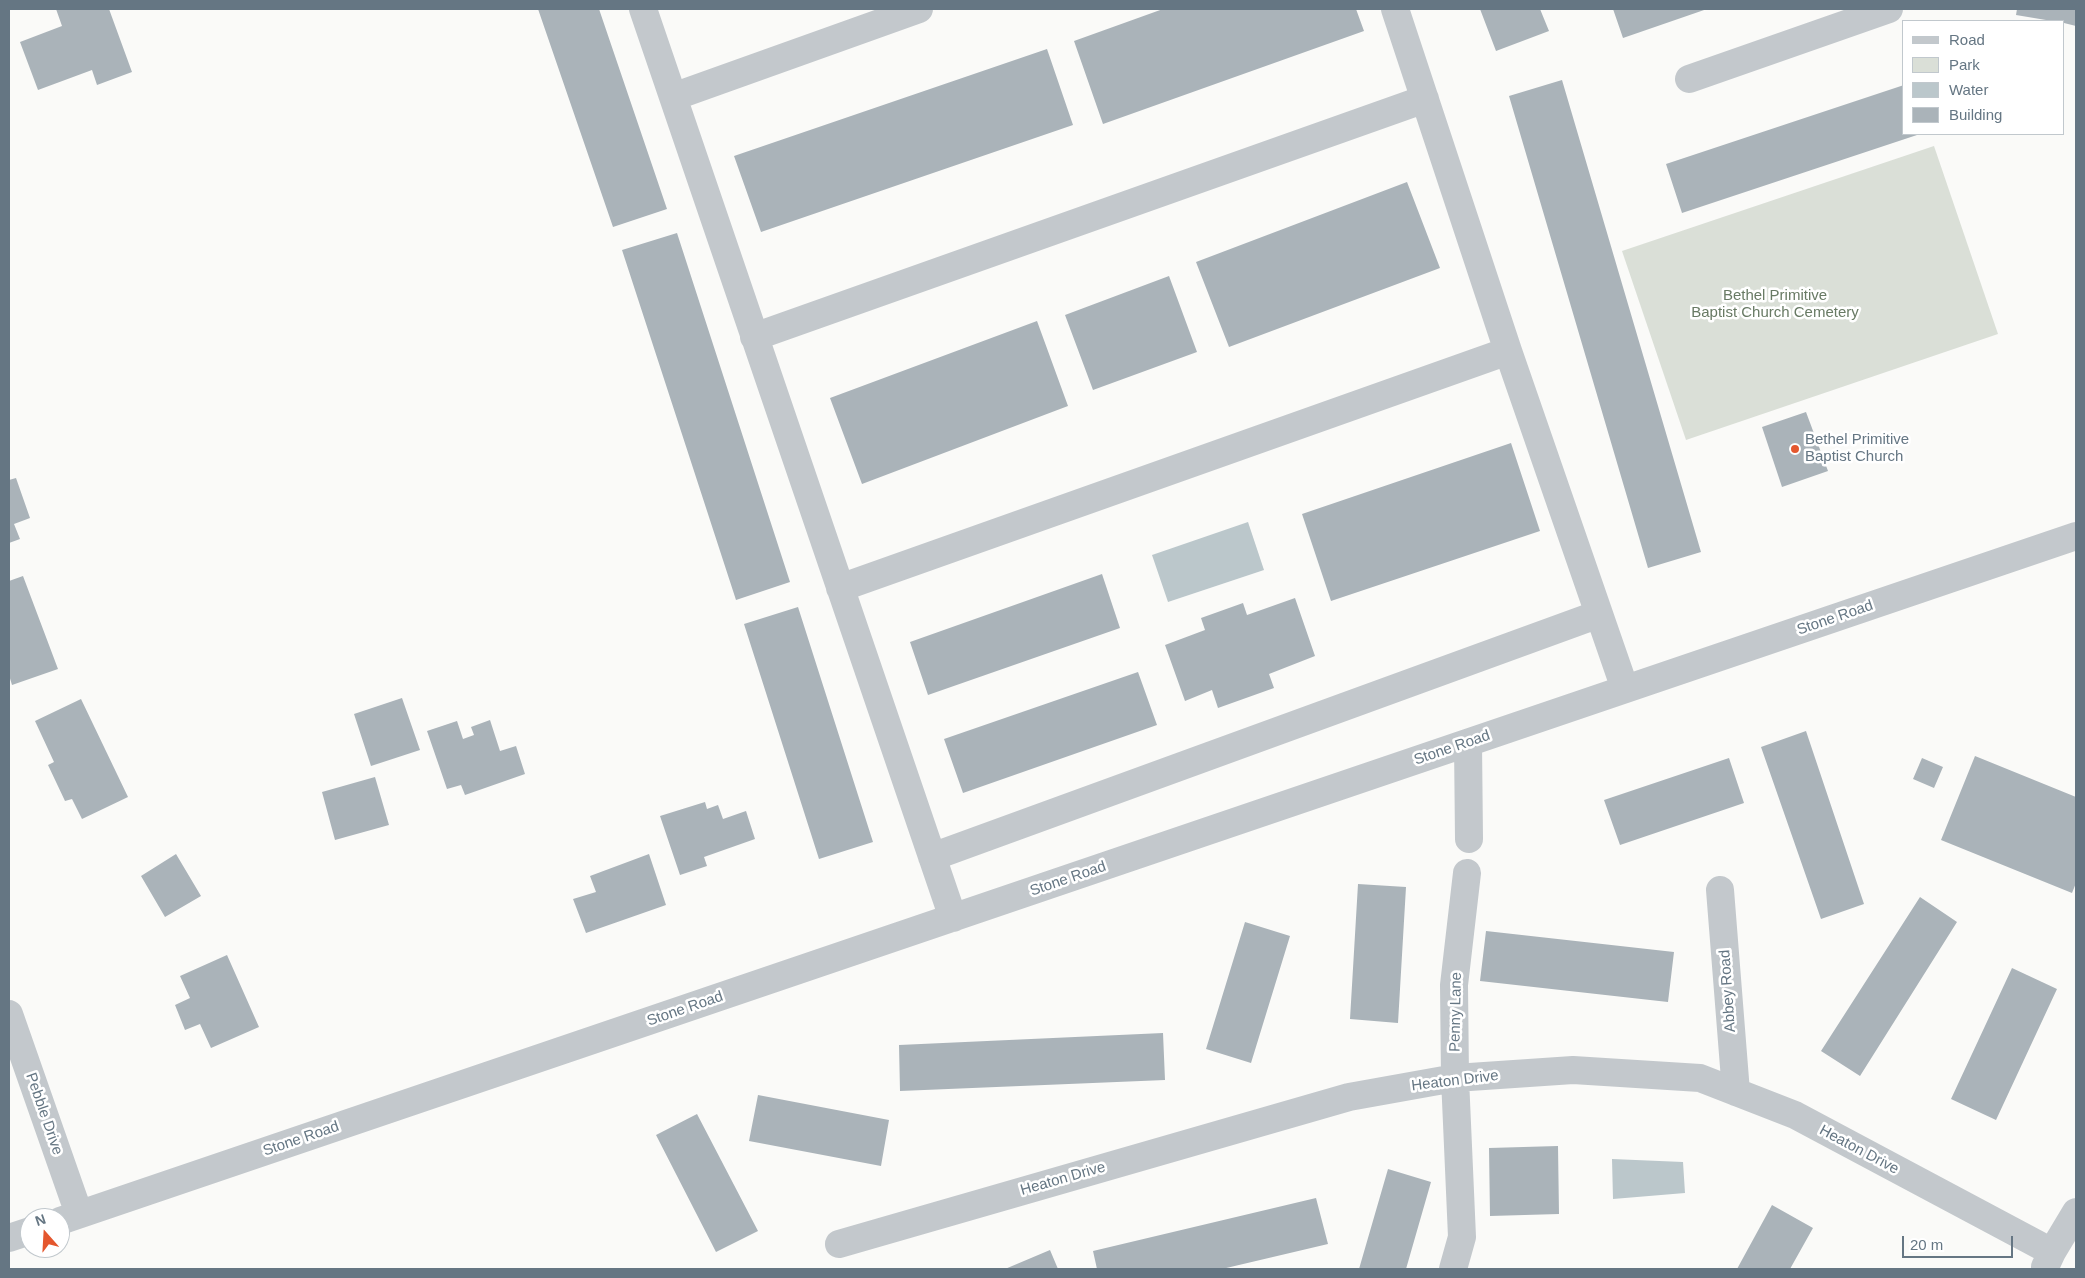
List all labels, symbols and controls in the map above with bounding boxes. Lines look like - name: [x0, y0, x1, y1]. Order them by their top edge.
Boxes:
- legend: [1902, 20, 2065, 135]
- text: Road: [1949, 31, 1985, 48]
- text: Park: [1949, 56, 1980, 73]
- text: Water: [1949, 81, 1988, 98]
- text: Building: [1949, 106, 2002, 123]
- park label: Bethel Primitive Baptist Church Cemetery: [1691, 287, 1859, 322]
- place label: Bethel Primitive Baptist Church: [1805, 431, 1909, 466]
- marker: Bethel Primitive Baptist Church: [1789, 443, 1801, 455]
- street label: Stone Road: [1795, 597, 1875, 639]
- street label: Stone Road: [1412, 727, 1492, 769]
- street label: Stone Road: [1028, 858, 1108, 900]
- street label: Abbey Road: [1716, 949, 1740, 1033]
- street label: Penny Lane: [1446, 972, 1466, 1052]
- street label: Stone Road: [645, 988, 725, 1030]
- street label: Heaton Drive: [1410, 1067, 1500, 1095]
- street label: Pebble Drive: [22, 1070, 66, 1158]
- street label: Stone Road: [261, 1118, 341, 1160]
- street label: Heaton Drive: [1816, 1122, 1902, 1178]
- street label: Heaton Drive: [1018, 1158, 1108, 1200]
- north arrow: [20, 1208, 70, 1258]
- text: N: [33, 1211, 48, 1229]
- scale bar: [1905, 1226, 2016, 1258]
- text: 20 m: [1910, 1236, 1943, 1253]

